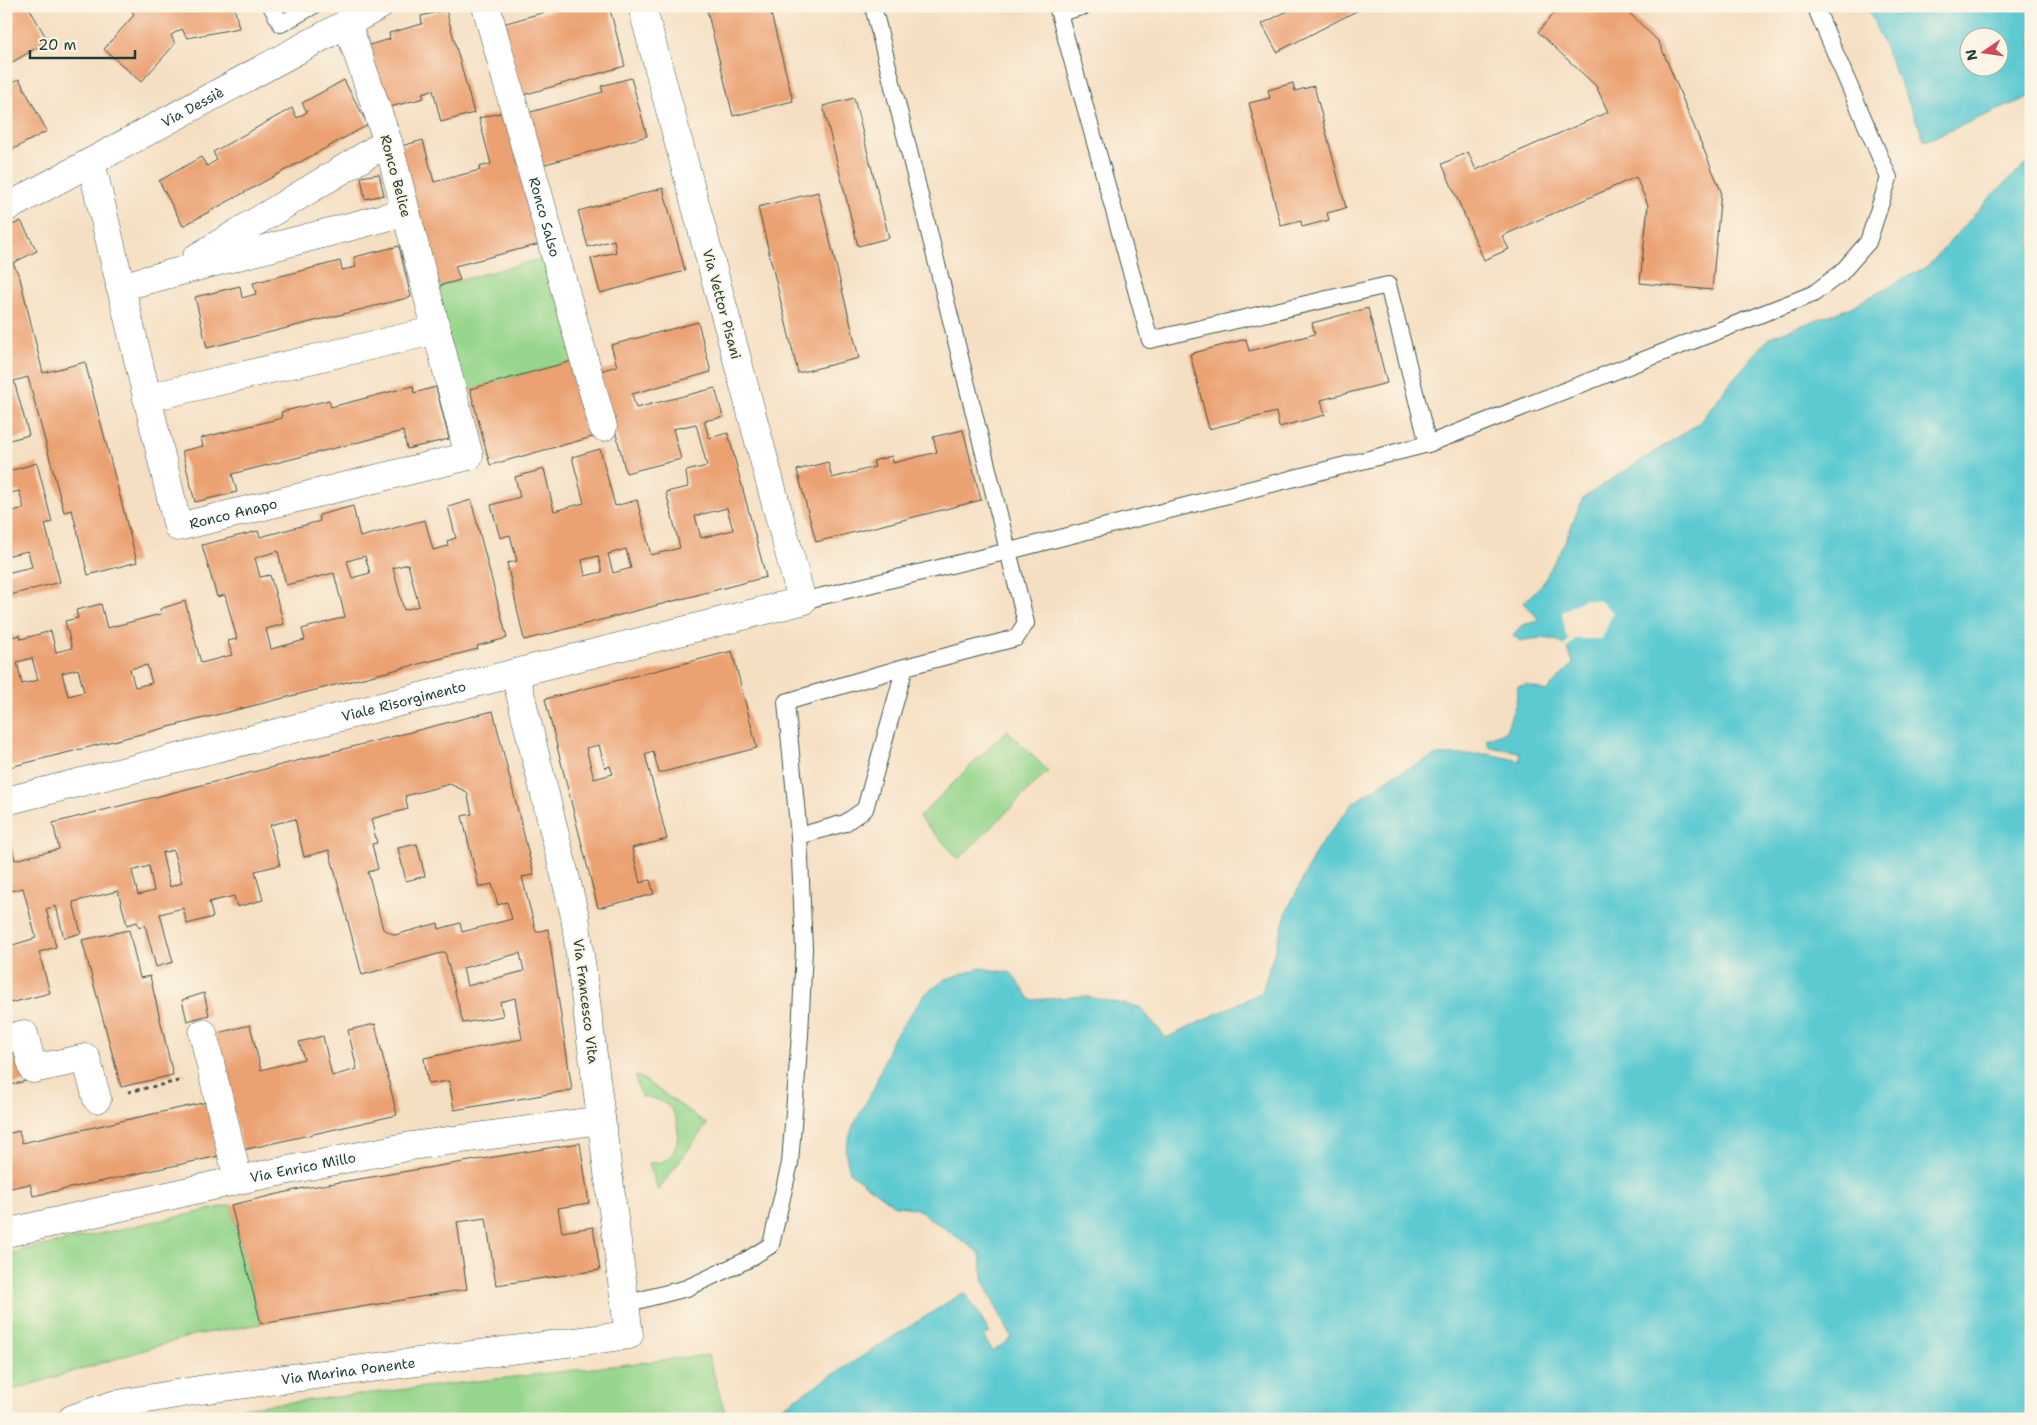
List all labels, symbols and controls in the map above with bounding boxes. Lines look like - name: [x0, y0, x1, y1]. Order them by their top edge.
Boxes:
- scale bar: [30, 28, 135, 60]
- north arrow: [1960, 28, 2010, 78]
- text: 20 m: [38, 35, 77, 55]
- text: N: [1961, 47, 1981, 62]
- street label: Via Dessiè: [158, 83, 227, 131]
- street label: Ronco Belice: [376, 133, 416, 219]
- street label: Ronco Salso: [525, 175, 564, 259]
- street label: Via Vettor Pisani: [699, 247, 745, 361]
- street label: Ronco Anapo: [187, 494, 279, 533]
- street label: Viale Risorgimento: [340, 677, 468, 725]
- street label: Via Francesco Vita: [569, 937, 603, 1065]
- street label: Via Enrico Millo: [248, 1148, 357, 1186]
- street label: Via Marina Ponente: [280, 1353, 416, 1388]

